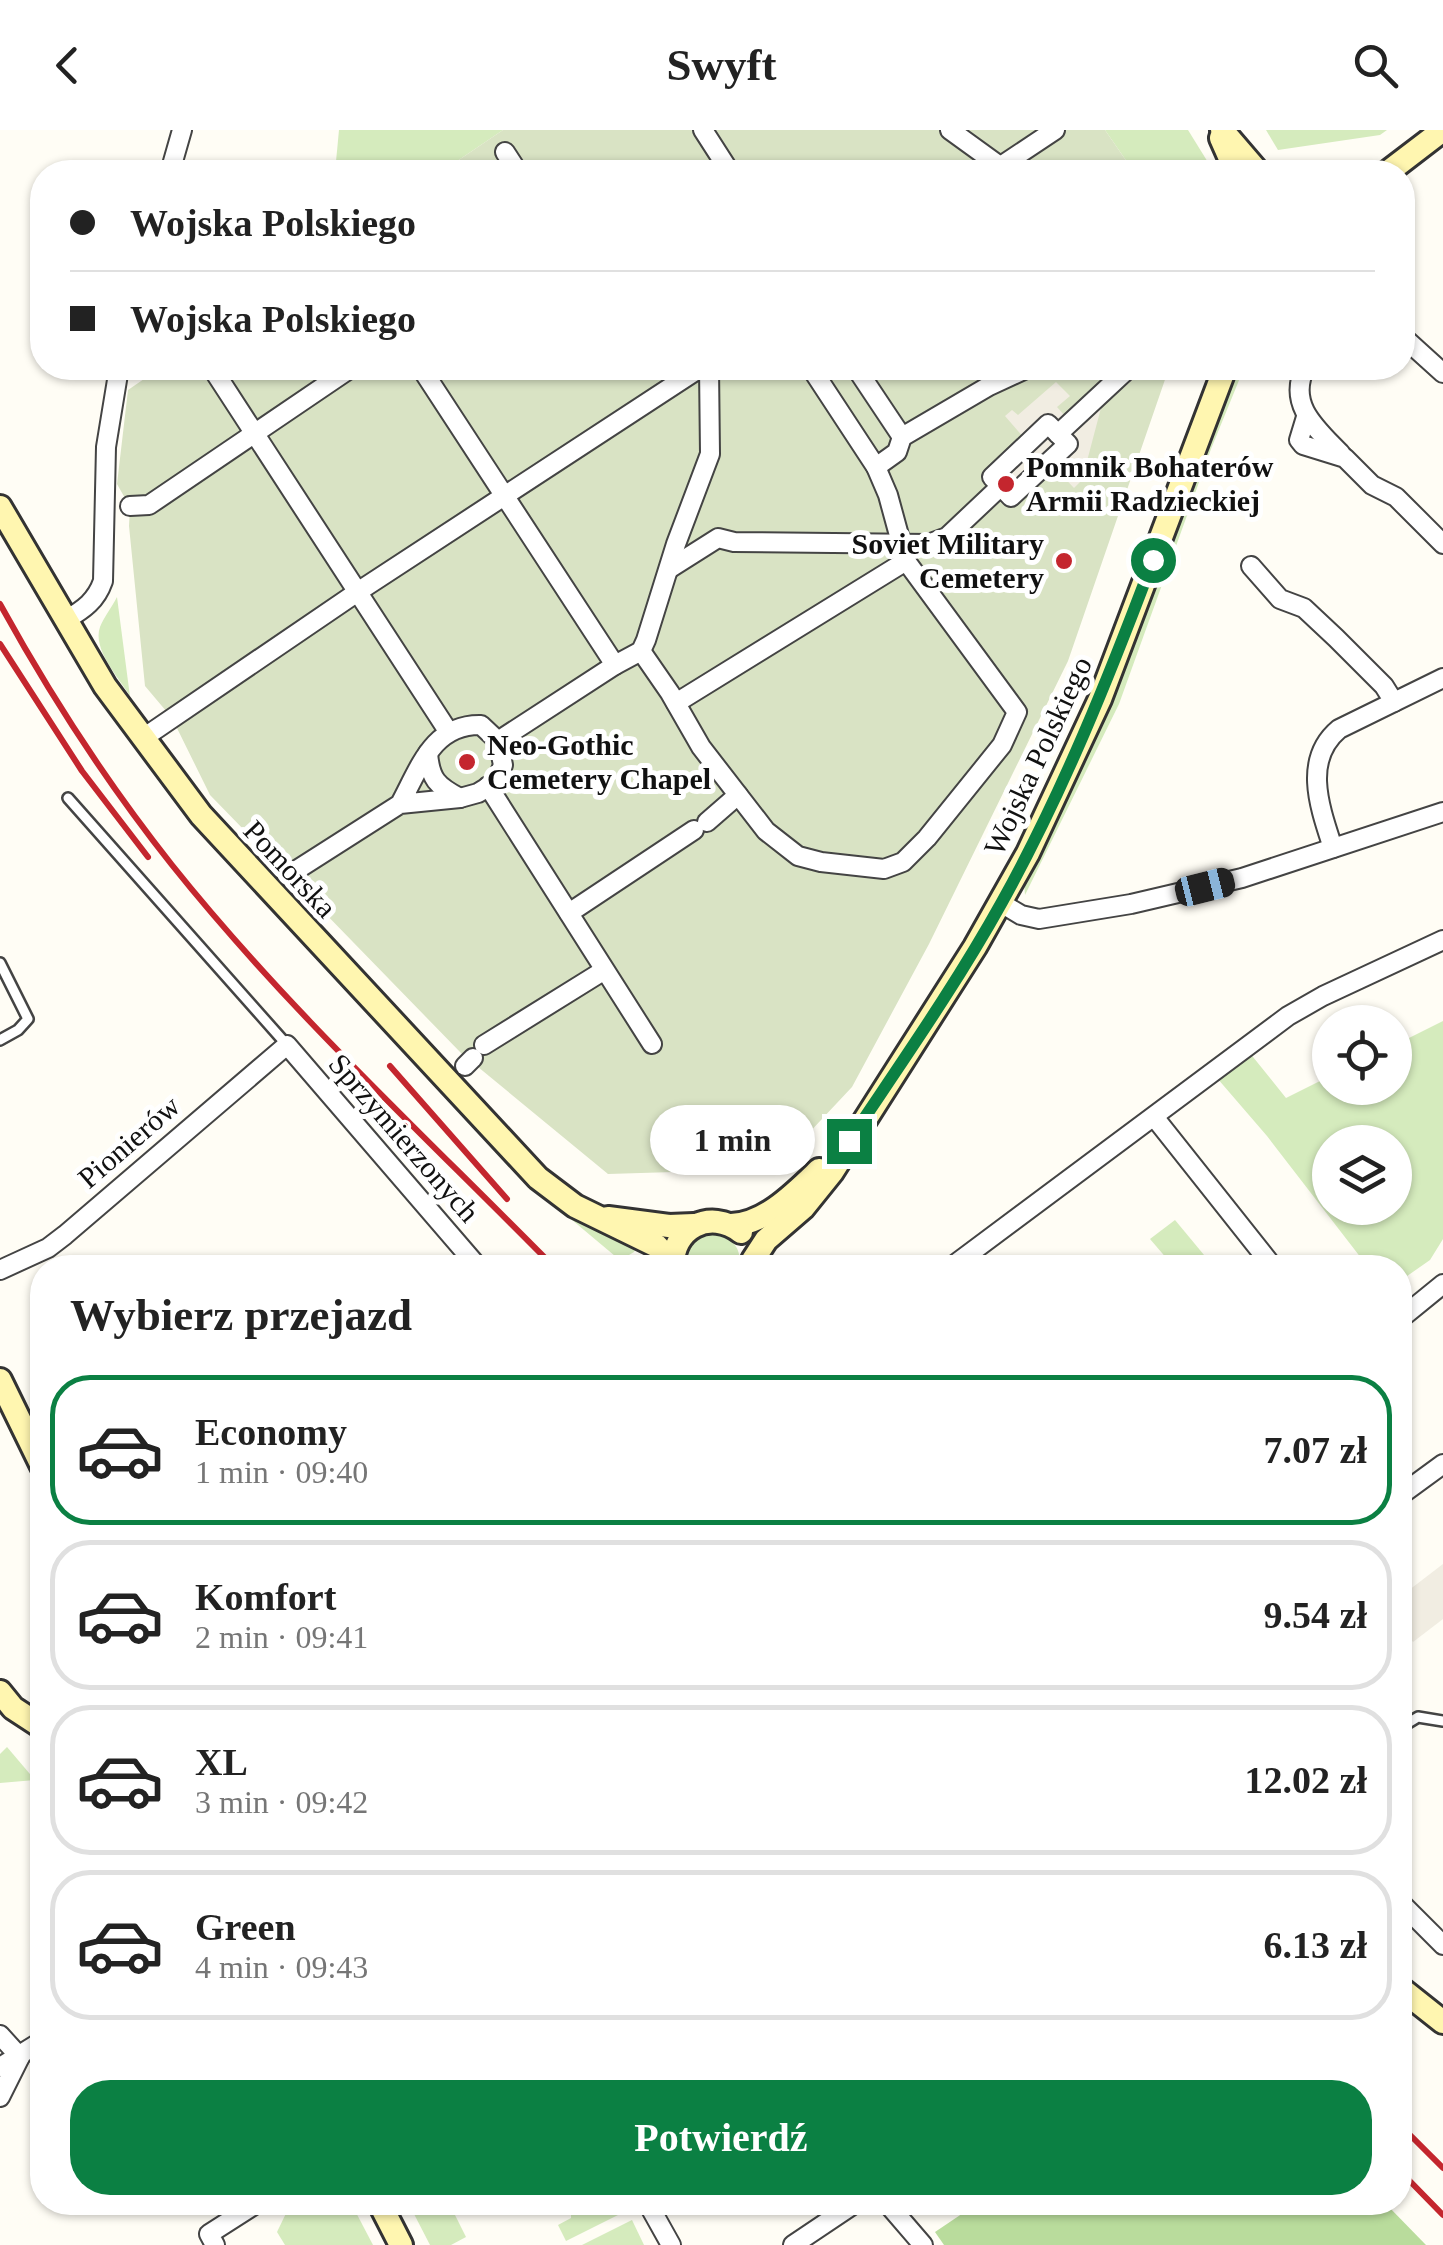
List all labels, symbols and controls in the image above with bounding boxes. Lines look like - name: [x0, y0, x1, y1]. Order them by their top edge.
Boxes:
- icon: back: [40, 38, 95, 93]
- icon: search: [1348, 38, 1403, 93]
- text: Swyft: [667, 40, 777, 90]
- text: Wojska Polskiego: [130, 202, 416, 244]
- text: Wojska Polskiego: [130, 298, 416, 340]
- place label: Pomnik Bohaterów Armii Radzieckiej: [1026, 450, 1274, 517]
- marker: Pomnik Bohaterów Armii Radzieckiej: [995, 473, 1017, 495]
- place label: Soviet Military Cemetery: [852, 527, 1044, 594]
- route start: [1131, 538, 1176, 583]
- marker: Soviet Military Cemetery: [1053, 550, 1075, 572]
- street label: Wojska Polskiego: [977, 651, 1098, 860]
- place label: Neo-Gothic Cemetery Chapel: [487, 728, 711, 795]
- marker: Neo-Gothic Cemetery Chapel: [456, 751, 478, 773]
- street label: Pomorska: [237, 814, 343, 924]
- car: [1172, 865, 1238, 909]
- map controls: [1312, 1005, 1412, 1225]
- button: locate: [1312, 1005, 1412, 1105]
- street label: Sprzymierzonych: [323, 1047, 486, 1228]
- street label: Pionierów: [71, 1088, 186, 1195]
- callout: 1 min: [649, 1106, 814, 1176]
- route end: [827, 1119, 872, 1164]
- text: 1 min: [694, 1122, 771, 1158]
- button: layers: [1312, 1125, 1412, 1225]
- text: Wybierz przejazd: [70, 1290, 412, 1340]
- icon: car: [75, 1405, 165, 1495]
- text: Economy: [195, 1411, 347, 1453]
- text: 7.07 zł: [1264, 1429, 1367, 1471]
- text: 1 min · 09:40: [195, 1454, 368, 1490]
- icon: car: [75, 1570, 165, 1660]
- text: Komfort: [195, 1576, 336, 1618]
- text: 9.54 zł: [1264, 1594, 1367, 1636]
- text: 2 min · 09:41: [195, 1619, 368, 1655]
- icon: car: [75, 1735, 165, 1825]
- text: XL: [195, 1741, 248, 1783]
- text: 12.02 zł: [1245, 1759, 1367, 1801]
- text: 3 min · 09:42: [195, 1784, 368, 1820]
- icon: car: [75, 1900, 165, 1990]
- text: Green: [195, 1906, 296, 1948]
- text: 6.13 zł: [1264, 1924, 1367, 1966]
- text: 4 min · 09:43: [195, 1949, 368, 1985]
- button: Potwierdź: [70, 2080, 1372, 2195]

